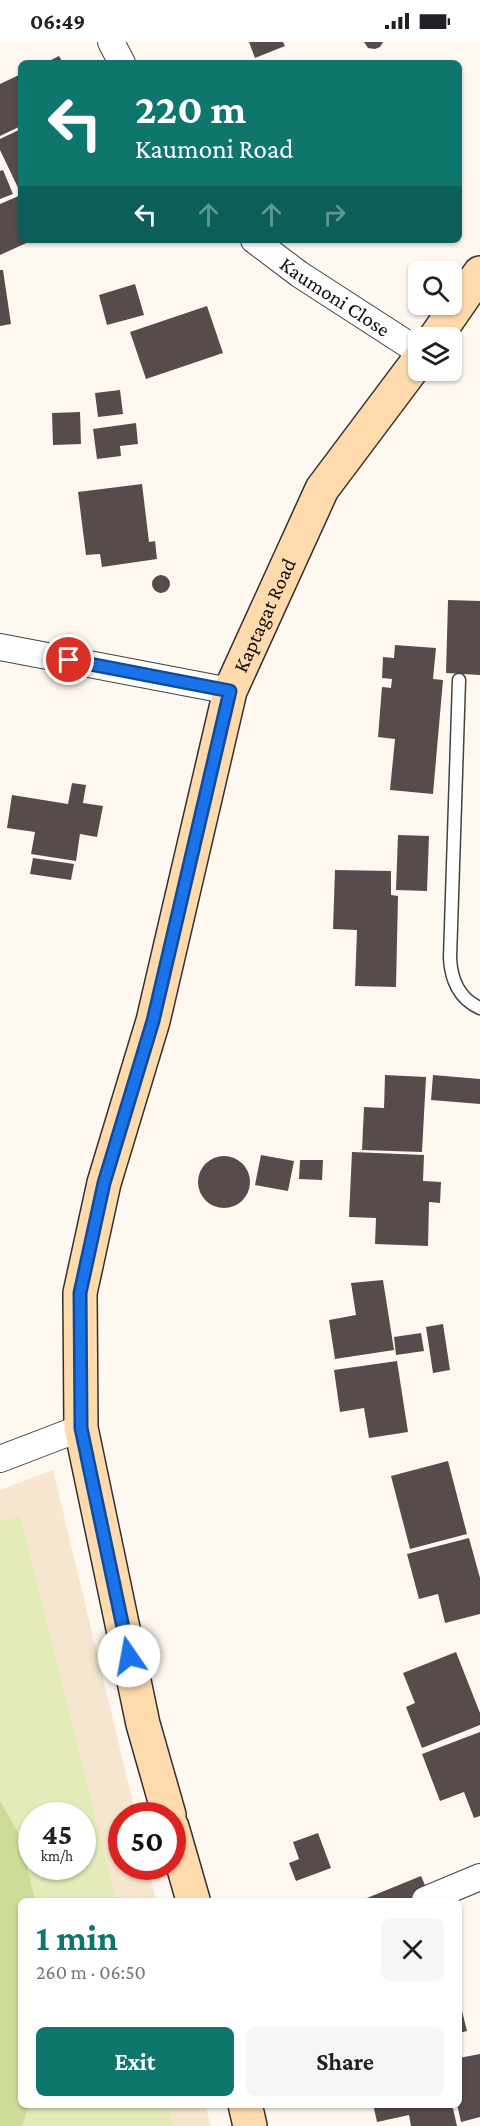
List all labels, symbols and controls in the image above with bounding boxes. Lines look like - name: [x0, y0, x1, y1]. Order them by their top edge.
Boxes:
- text: 06:49: [30, 9, 85, 34]
- icon: left: [36, 84, 114, 162]
- text: 220 m: [135, 85, 246, 132]
- text: Kaumoni Road: [135, 134, 294, 164]
- icon: left: [129, 198, 162, 231]
- icon: ahead: [192, 198, 225, 231]
- icon: ahead: [255, 198, 288, 231]
- icon: right: [318, 198, 351, 231]
- street label: Kaumoni Close: [275, 252, 394, 342]
- map controls: [408, 261, 462, 381]
- button: search: [408, 261, 462, 315]
- button: layers: [408, 327, 462, 381]
- street label: Kaptagat Road: [228, 555, 301, 676]
- pin: [43, 634, 94, 685]
- icon: arrive: [52, 643, 85, 676]
- position arrow: [97, 1624, 161, 1688]
- speed limit sign: 50: [108, 1802, 186, 1880]
- text: 45: [42, 1817, 72, 1850]
- text: km/h: [41, 1848, 73, 1864]
- text: 1 min: [36, 1918, 118, 1958]
- button: close: [381, 1918, 444, 1981]
- text: 260 m · 06:50: [36, 1961, 146, 1983]
- button: Exit: [36, 2027, 234, 2096]
- button: Share: [246, 2027, 444, 2096]

